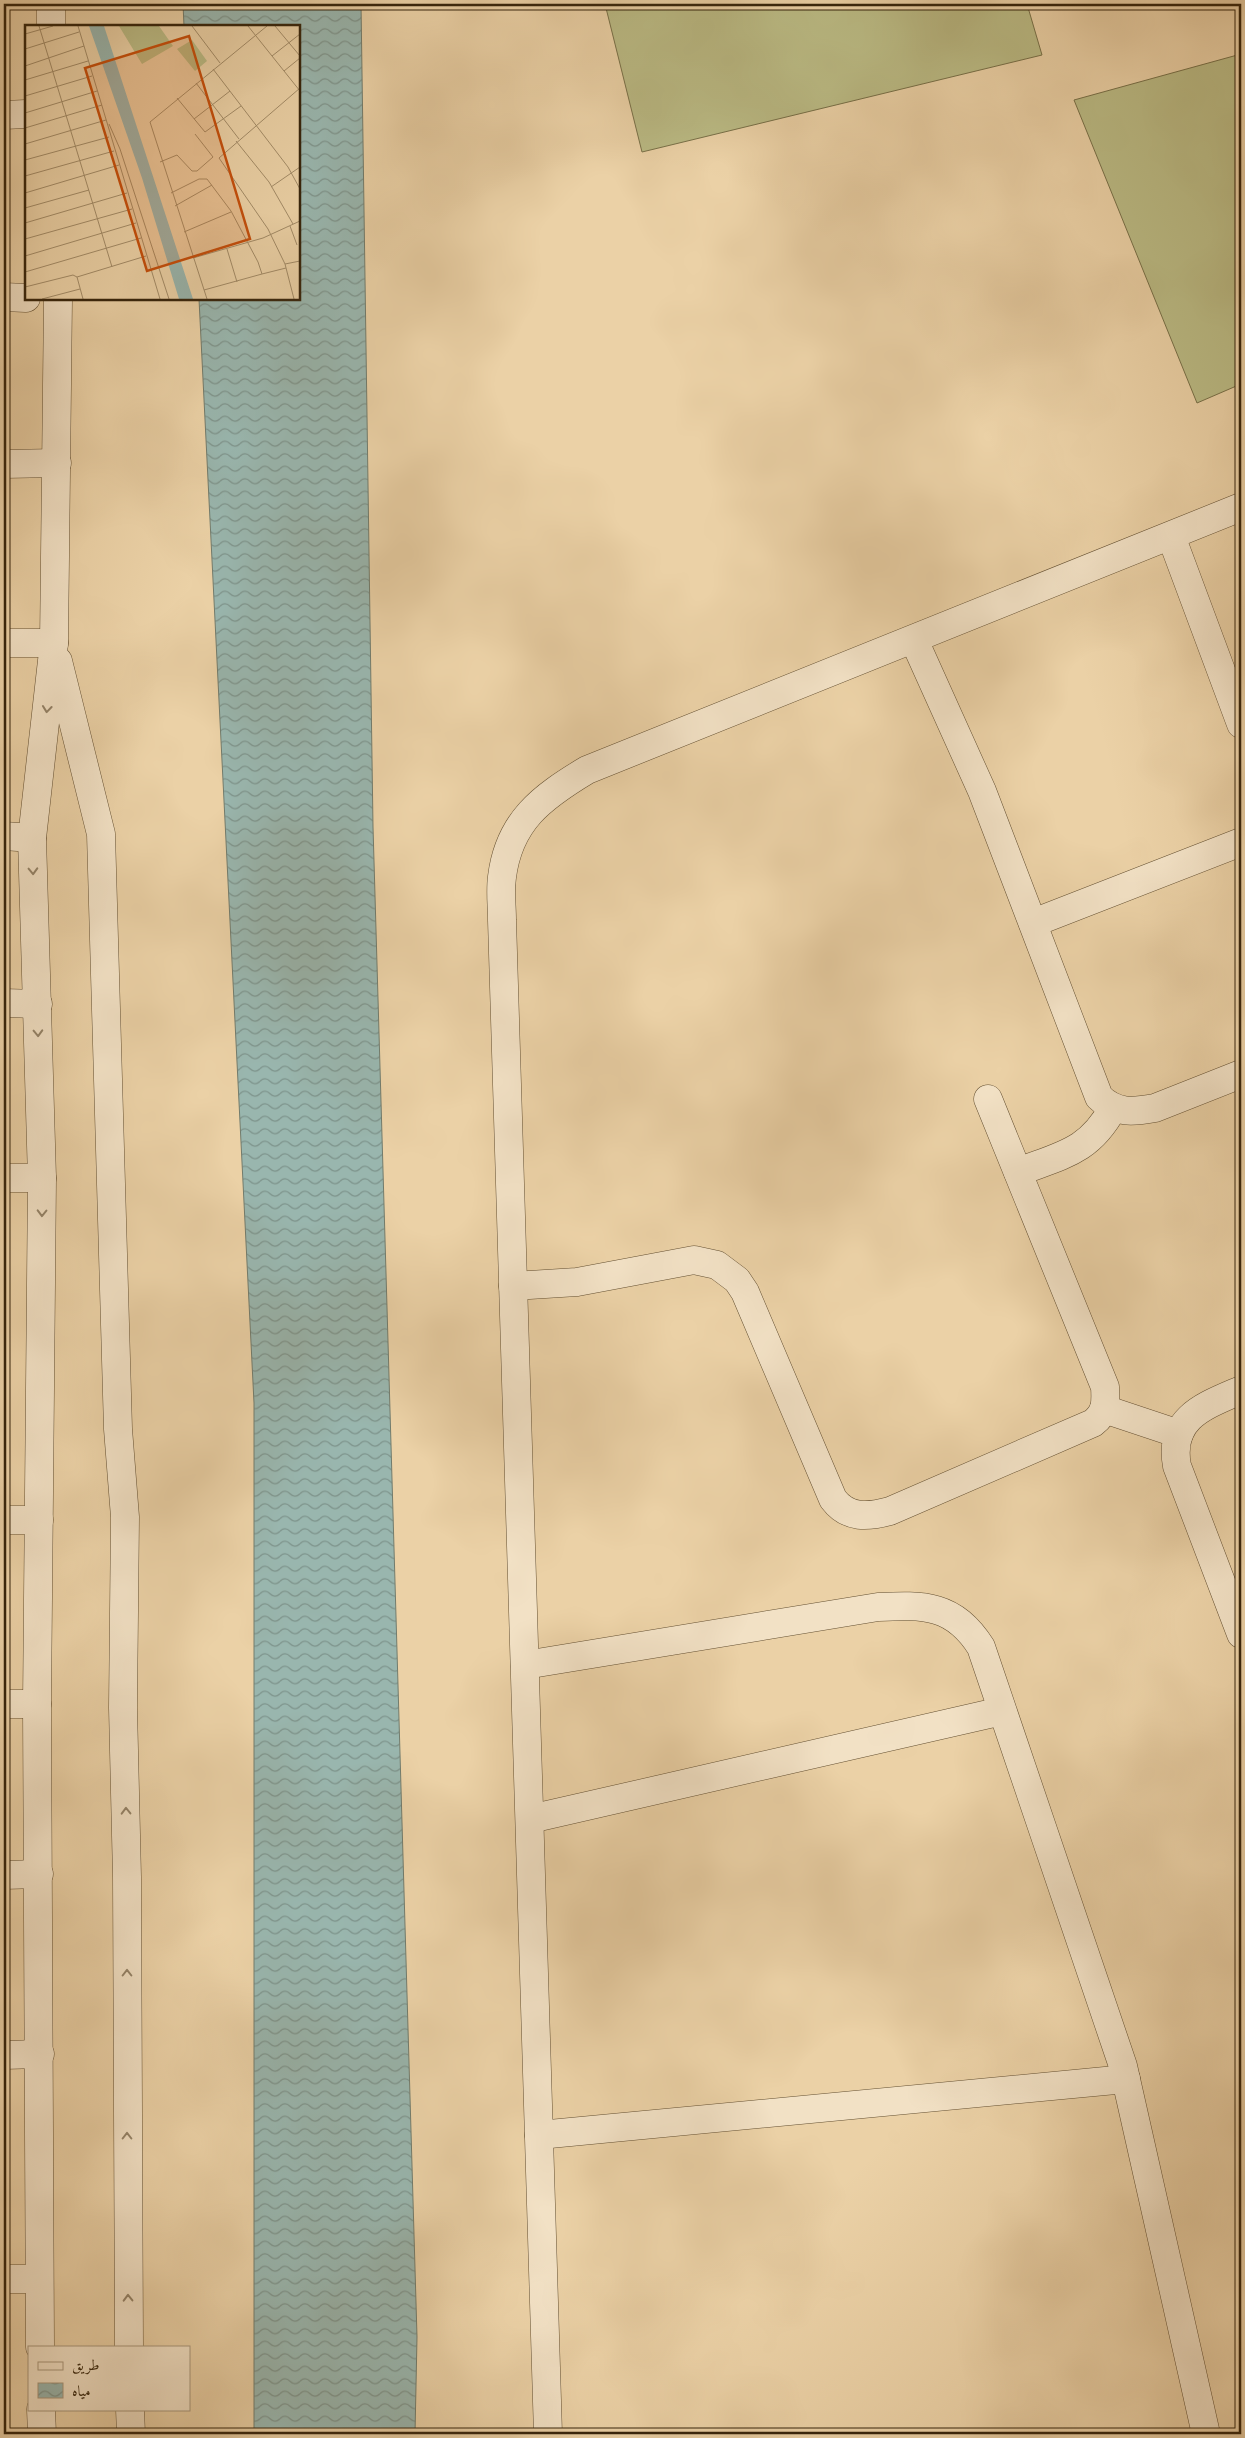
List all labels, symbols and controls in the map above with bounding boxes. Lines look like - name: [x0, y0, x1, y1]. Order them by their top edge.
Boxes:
- inset map: [25, 25, 300, 300]
- one-way arrow: [42, 705, 53, 713]
- one-way arrow: [28, 867, 39, 875]
- one-way arrow: [33, 1029, 44, 1037]
- one-way arrow: [37, 1210, 47, 1217]
- one-way arrow: [120, 1806, 131, 1814]
- one-way arrow: [122, 1969, 132, 1976]
- one-way arrow: [122, 2131, 132, 2139]
- one-way arrow: [122, 2294, 133, 2302]
- legend: [28, 2346, 190, 2410]
- text: طريق: [72, 2356, 99, 2377]
- text: مياه: [72, 2382, 90, 2403]

